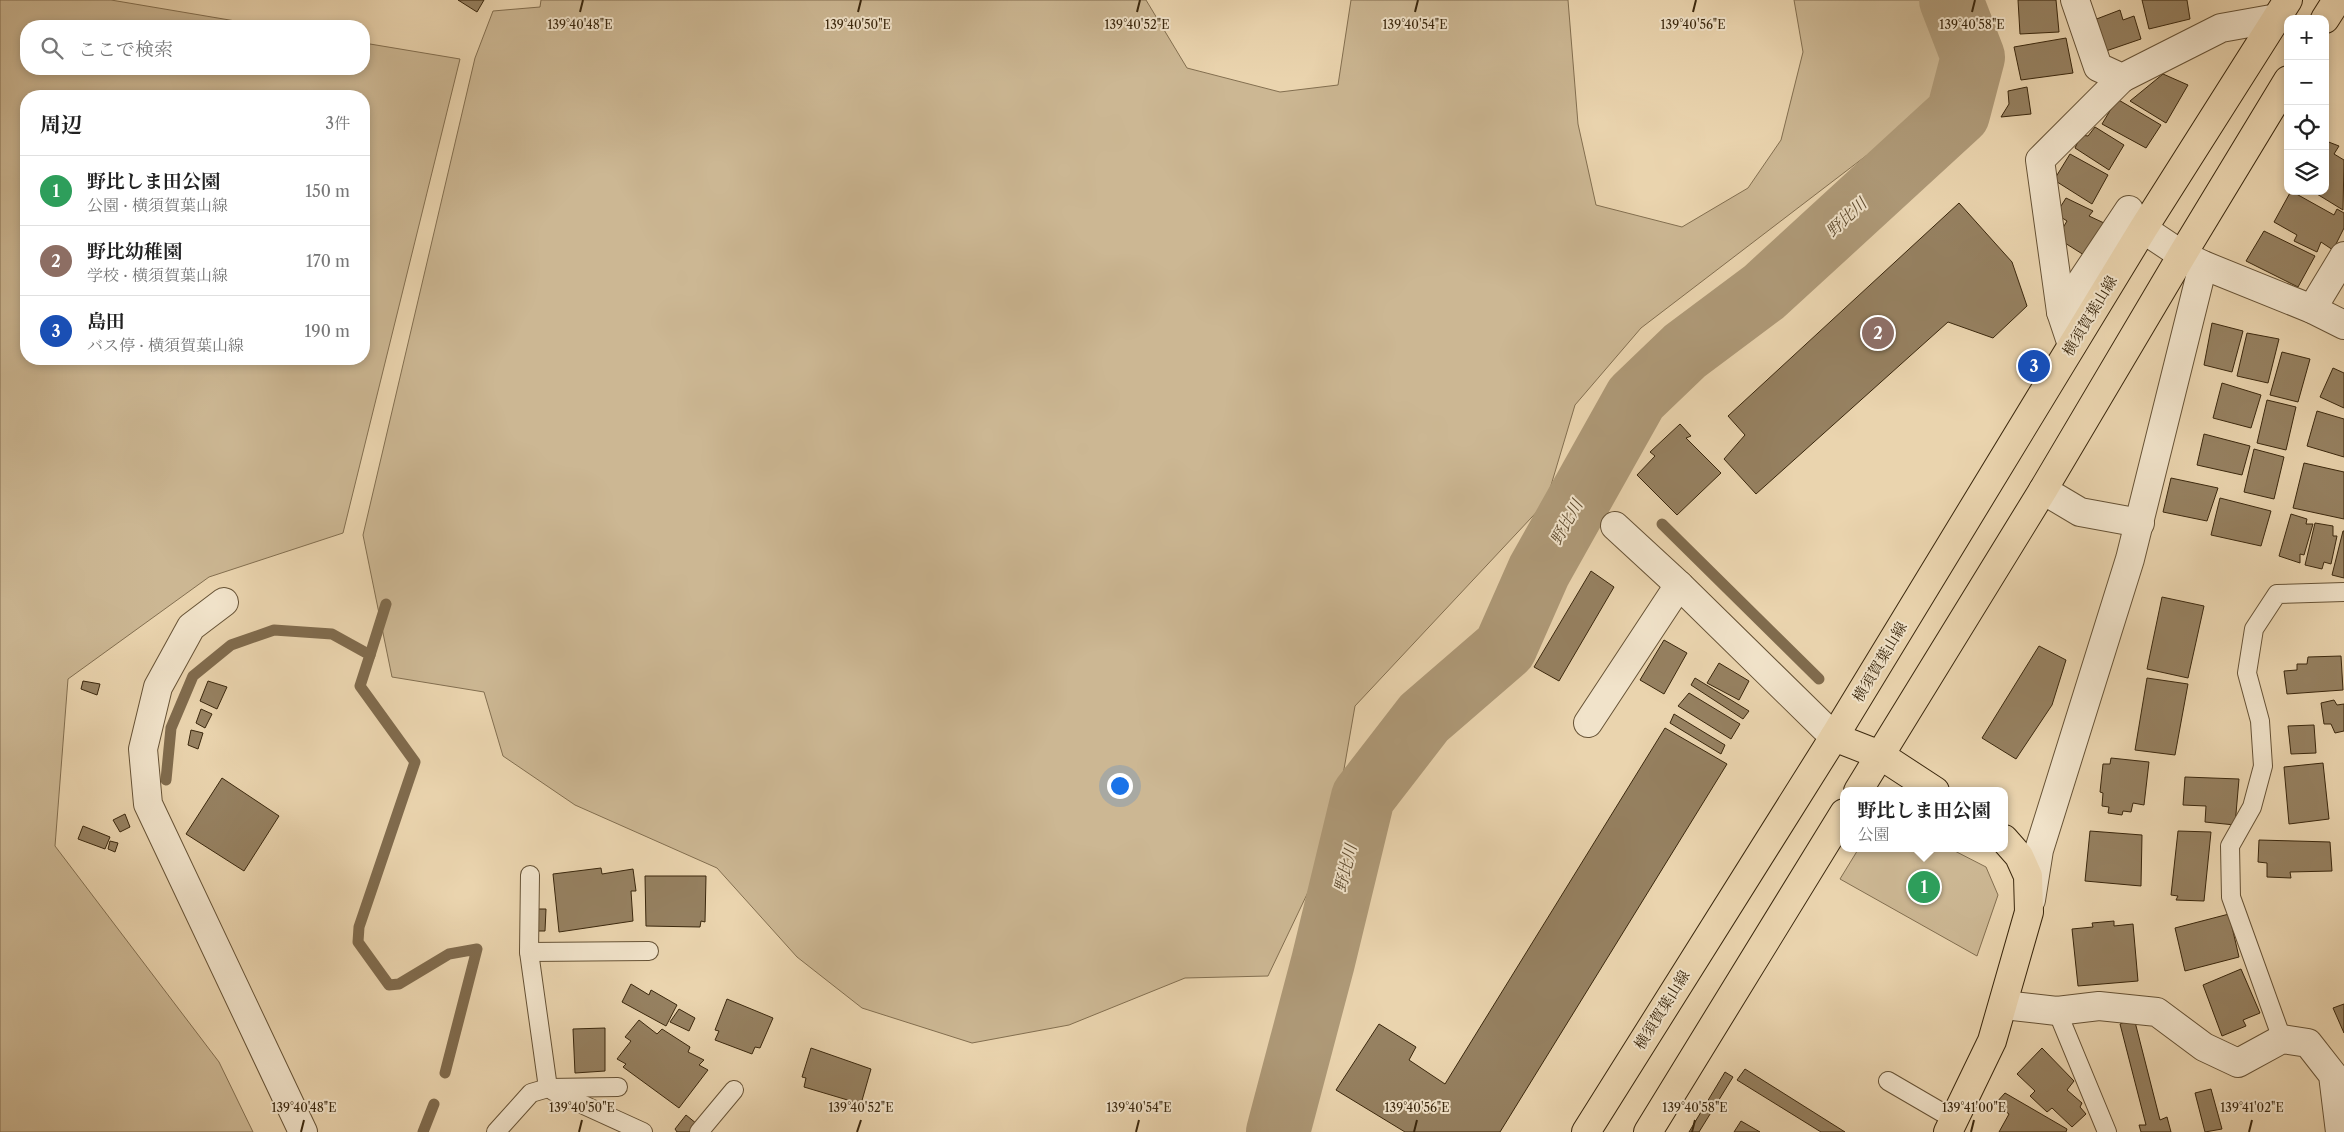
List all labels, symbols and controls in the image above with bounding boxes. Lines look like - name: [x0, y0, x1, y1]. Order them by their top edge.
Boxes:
- map controls: [2284, 15, 2329, 195]
- button: +: [2284, 15, 2329, 60]
- text: 139°40'48"E: [547, 17, 613, 32]
- text: 139°40'50"E: [825, 17, 891, 32]
- text: 139°40'52"E: [1104, 17, 1170, 32]
- text: 139°40'54"E: [1382, 17, 1448, 32]
- text: 139°40'56"E: [1660, 17, 1726, 32]
- text: 139°40'58"E: [1939, 17, 2005, 32]
- search box: [20, 20, 370, 75]
- icon: search: [38, 34, 66, 62]
- text: ここで検索: [78, 38, 173, 61]
- button: −: [2284, 60, 2329, 105]
- button: locate: [2284, 105, 2329, 150]
- text: 周辺: [40, 112, 82, 137]
- text: 3件: [325, 113, 350, 133]
- button: layers: [2284, 150, 2329, 195]
- text: 野比しま田公園: [87, 170, 220, 193]
- text: 1: [52, 181, 60, 201]
- text: 150 m: [305, 181, 350, 201]
- water label: 野比川: [1822, 192, 1872, 241]
- text: 公園 · 横須賀葉山線: [87, 195, 228, 215]
- text: 野比幼稚園: [87, 240, 182, 263]
- text: 2: [51, 251, 61, 271]
- text: 170 m: [306, 251, 350, 271]
- text: 学校 · 横須賀葉山線: [87, 265, 228, 285]
- street label: 横須賀葉山線: [2058, 272, 2121, 359]
- text: 島田: [87, 310, 125, 333]
- pin: 2: [1862, 314, 1894, 352]
- text: 3: [51, 321, 61, 341]
- text: 190 m: [305, 321, 350, 341]
- text: バス停 · 横須賀葉山線: [87, 335, 244, 355]
- pin: 3: [2018, 347, 2050, 385]
- water label: 野比川: [1546, 494, 1587, 548]
- street label: 横須賀葉山線: [1848, 618, 1911, 705]
- your location: [1107, 773, 1133, 799]
- popup: [1840, 787, 2008, 852]
- text: 野比しま田公園: [1857, 799, 1991, 822]
- text: 公園: [1857, 824, 1890, 844]
- water label: 野比川: [1329, 840, 1361, 894]
- pin: 1: [1908, 868, 1940, 906]
- street label: 横須賀葉山線: [1630, 967, 1693, 1053]
- text: 139°40'48"E: [271, 1100, 337, 1115]
- text: 139°40'50"E: [549, 1100, 615, 1115]
- text: 139°40'52"E: [828, 1100, 894, 1115]
- text: 139°40'54"E: [1106, 1100, 1172, 1115]
- text: 139°40'56"E: [1384, 1100, 1450, 1115]
- text: 139°40'58"E: [1662, 1100, 1728, 1115]
- text: 139°41'00"E: [1942, 1100, 2006, 1115]
- text: 139°41'02"E: [2220, 1100, 2284, 1115]

